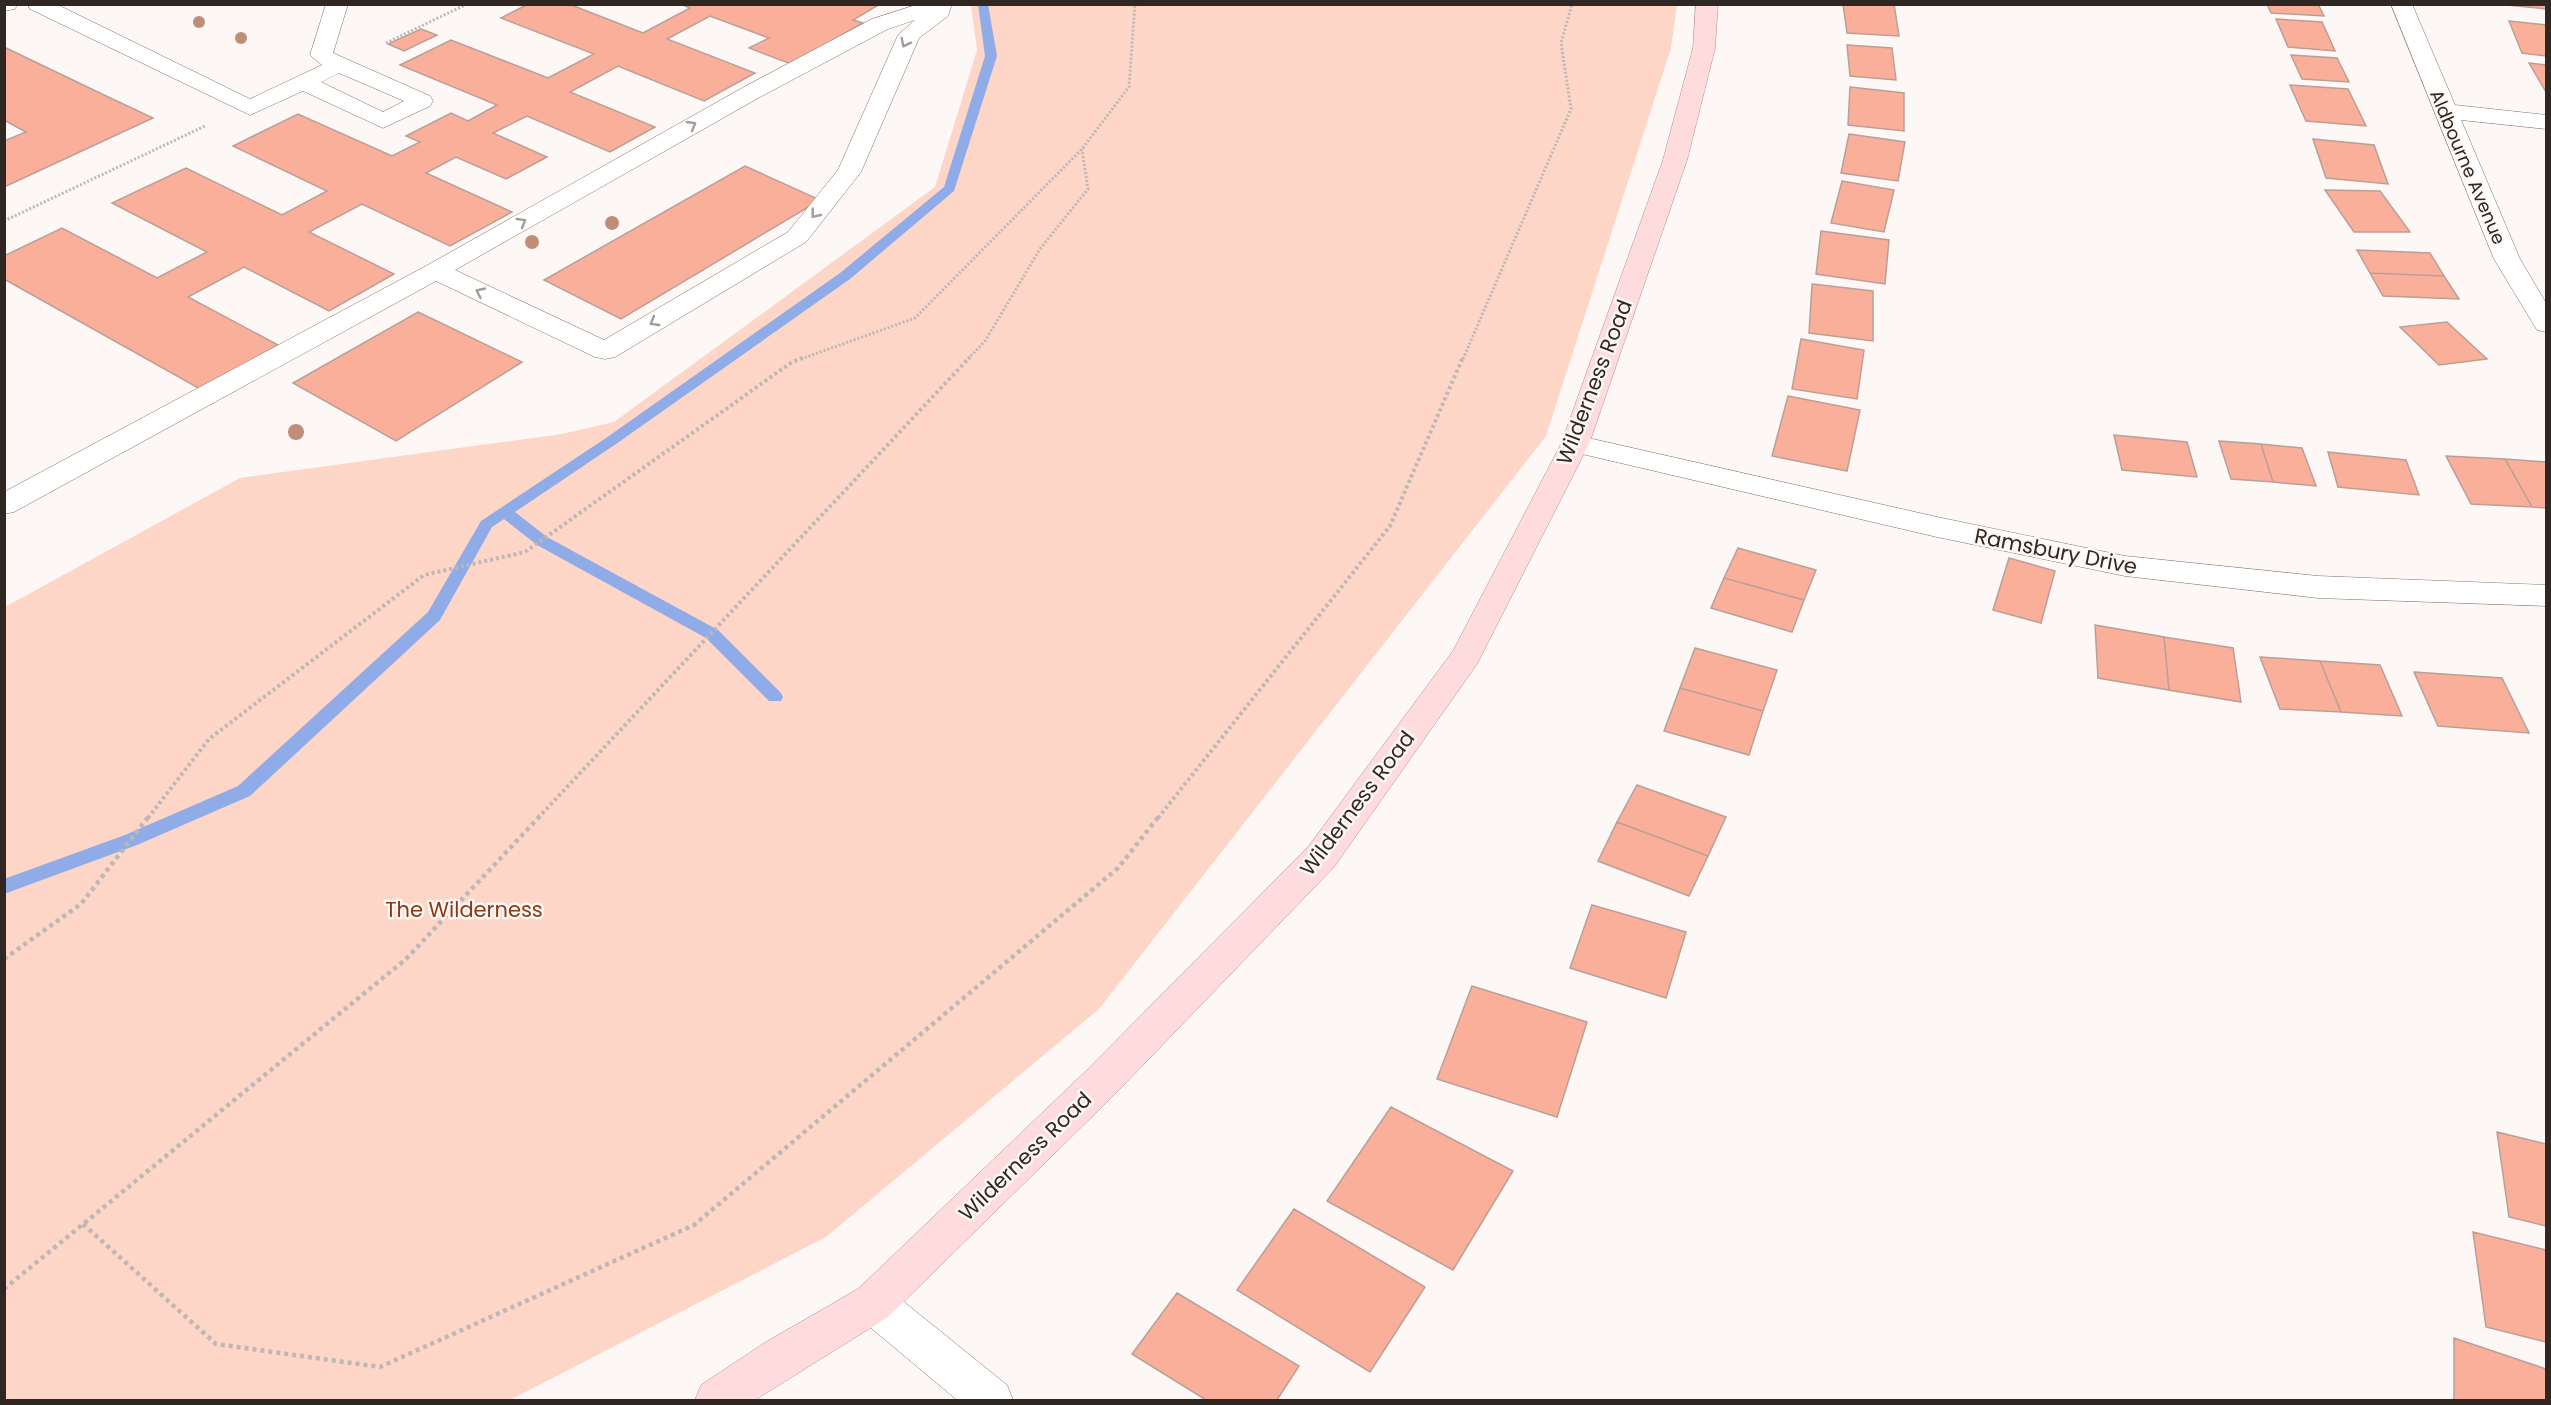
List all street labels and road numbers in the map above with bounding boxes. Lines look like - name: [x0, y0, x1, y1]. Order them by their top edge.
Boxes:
- street label: Aldbourne Avenue: [2424, 86, 2512, 248]
- street label: Wilderness Road: [1549, 295, 1639, 469]
- street label: Ramsbury Drive: [1972, 521, 2140, 581]
- street label: Wilderness Road: [1293, 725, 1421, 881]
- street label: Wilderness Road: [952, 1085, 1098, 1227]

